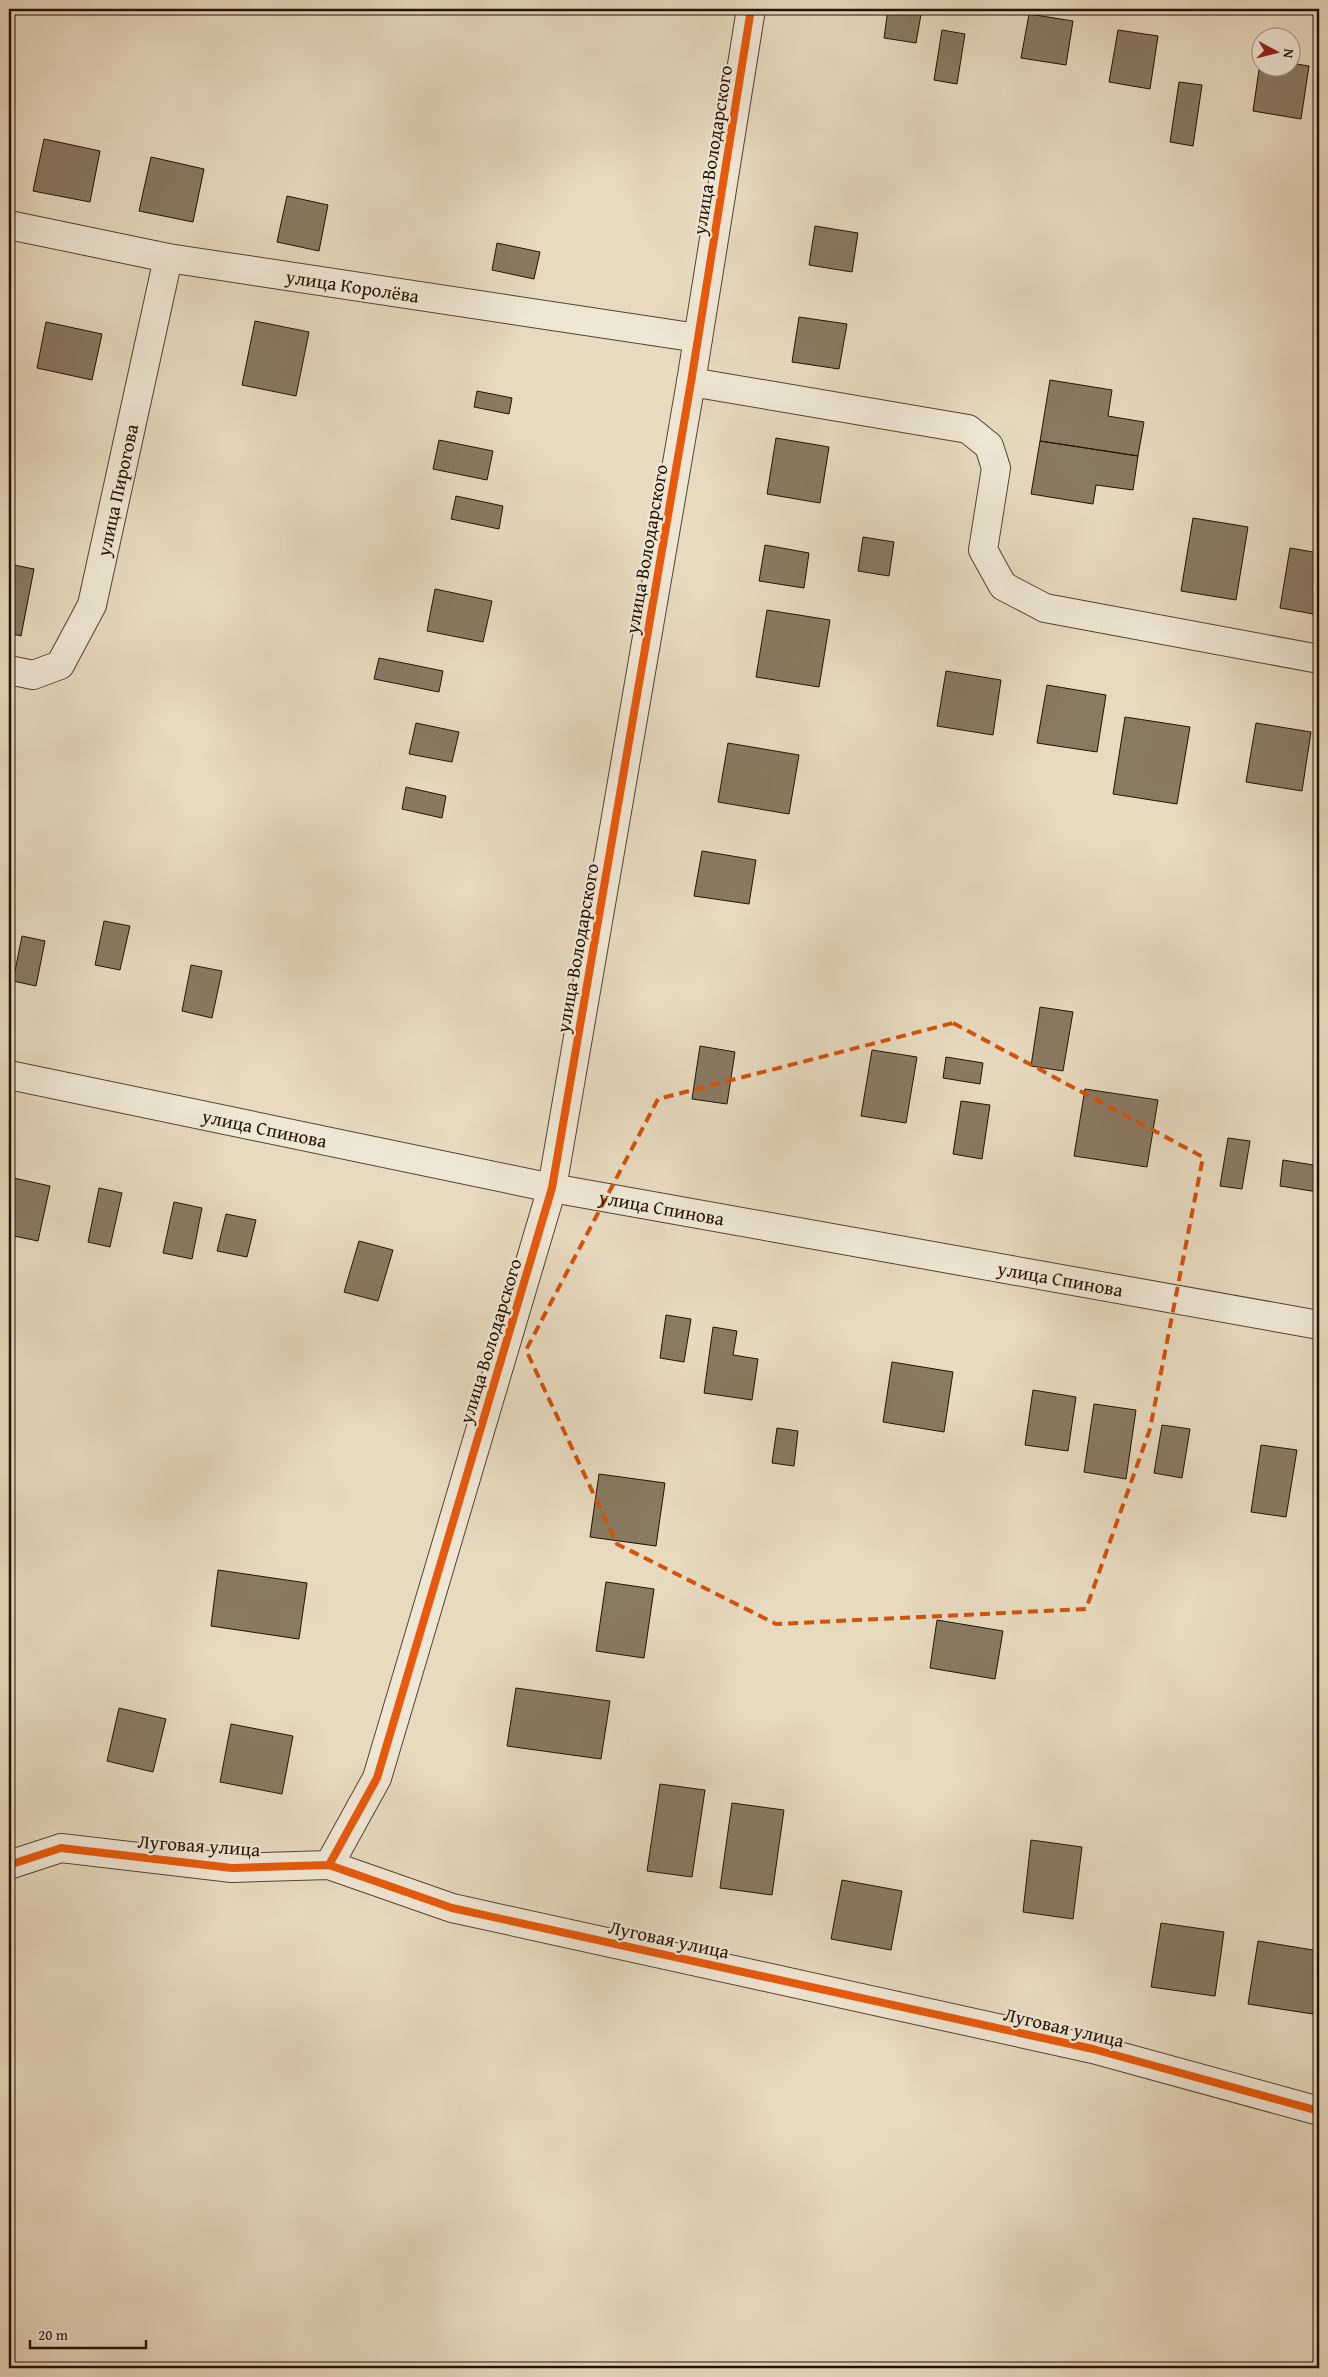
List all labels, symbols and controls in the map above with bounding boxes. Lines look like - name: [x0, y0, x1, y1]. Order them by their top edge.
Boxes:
- north arrow: [1250, 28, 1300, 78]
- text: N: [1278, 48, 1299, 60]
- street label: улица Володарского: [685, 63, 739, 238]
- street label: улица Королёва: [283, 262, 421, 310]
- street label: улица Пирогова: [89, 421, 145, 560]
- street label: улица Володарского: [617, 462, 675, 637]
- street label: улица Володарского: [548, 861, 606, 1036]
- street label: улица Спинова: [199, 1101, 330, 1155]
- street label: улица Спинова: [596, 1182, 727, 1233]
- street label: улица Спинова: [994, 1254, 1125, 1304]
- street label: улица Володарского: [451, 1255, 528, 1428]
- street label: Луговая улица: [137, 1827, 261, 1863]
- street label: Луговая улица: [606, 1913, 732, 1965]
- street label: Луговая улица: [1001, 2000, 1127, 2054]
- scale bar: [30, 2317, 146, 2349]
- text: 20 m: [38, 2324, 69, 2345]

